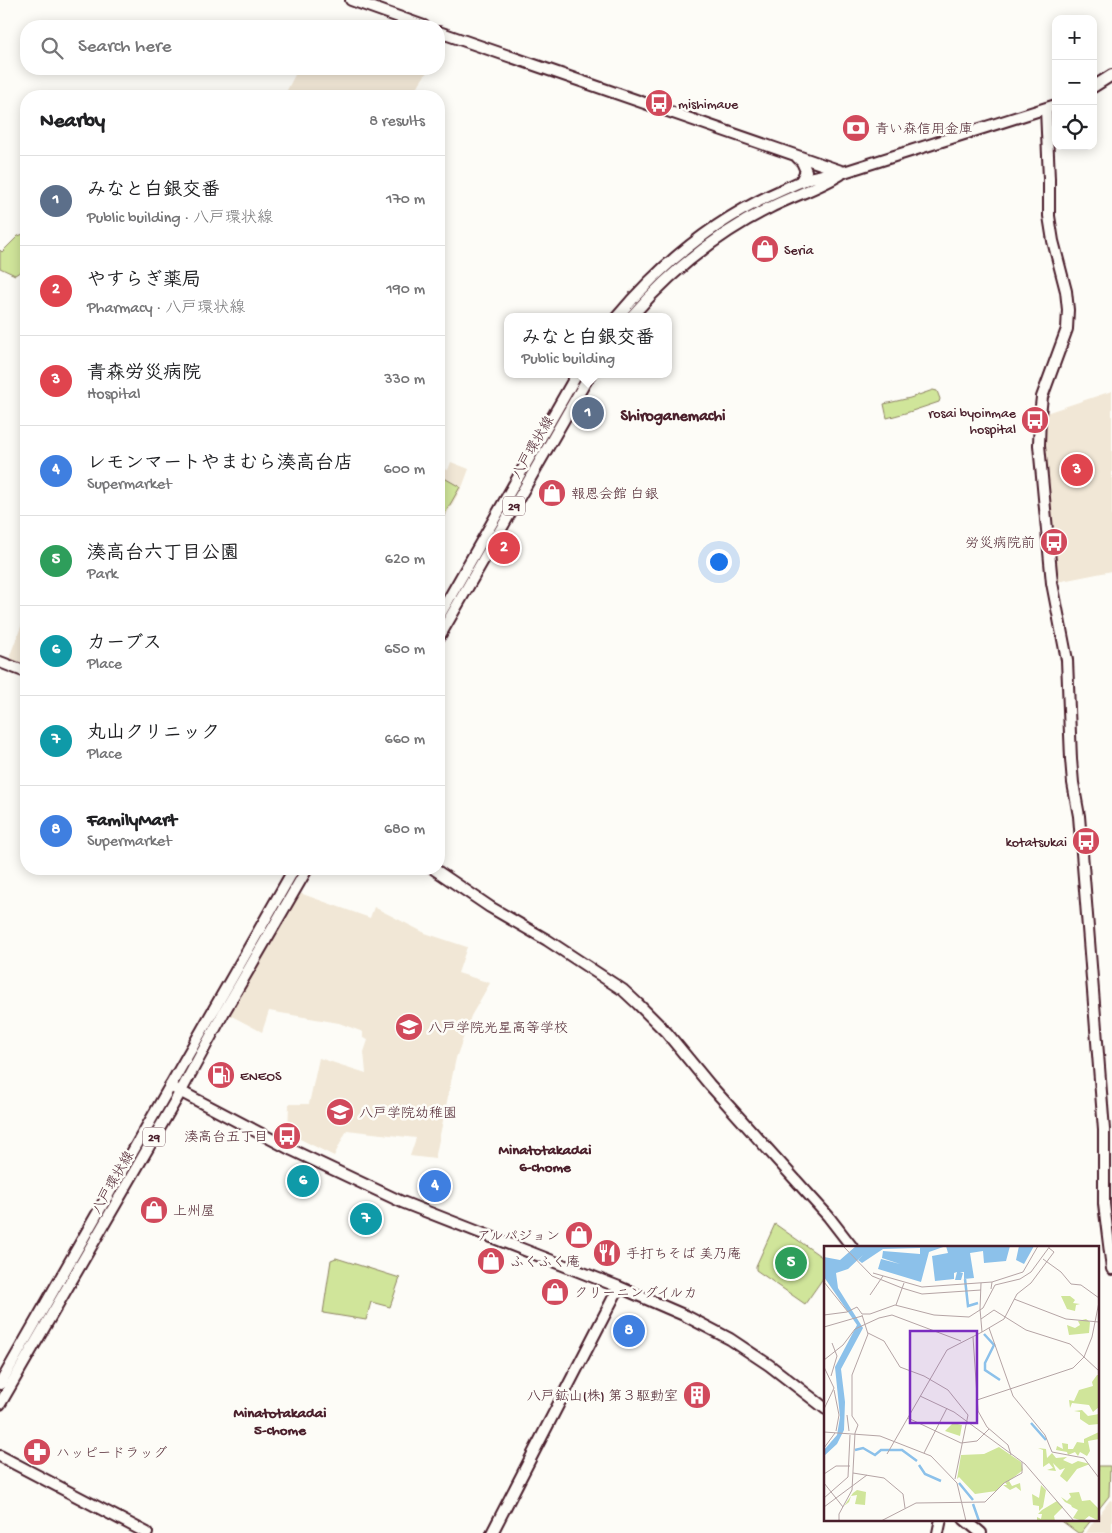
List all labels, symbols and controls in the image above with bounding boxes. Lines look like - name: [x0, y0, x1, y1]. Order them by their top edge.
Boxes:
- map controls: [1052, 15, 1097, 150]
- button: +: [1052, 15, 1097, 60]
- search box: [20, 20, 445, 75]
- icon: search: [38, 34, 66, 62]
- text: Search here: [78, 36, 172, 59]
- button: −: [1052, 60, 1097, 105]
- bus stop icon: mishimaue: [644, 88, 674, 118]
- place label: mishimaue: [678, 97, 739, 114]
- button: locate: [1052, 105, 1097, 150]
- text: Nearby: [40, 110, 105, 135]
- text: 8 results: [369, 113, 425, 132]
- bank icon: 青い森信用金庫: [841, 113, 871, 143]
- place label: 青い森信用金庫: [875, 122, 973, 139]
- text: みなと白銀交番: [87, 180, 220, 203]
- text: 1: [53, 191, 59, 210]
- text: 170 m: [386, 191, 425, 210]
- text: Public building · 八戸環状線: [87, 210, 273, 229]
- shop icon: Seria: [750, 234, 780, 264]
- place label: Seria: [784, 243, 815, 260]
- text: やすらぎ薬局: [87, 270, 201, 293]
- text: 2: [52, 281, 60, 300]
- text: 190 m: [386, 281, 425, 300]
- text: Pharmacy · 八戸環状線: [87, 300, 245, 319]
- popup: [504, 313, 672, 378]
- text: みなと白銀交番: [521, 328, 655, 351]
- text: Public building: [521, 351, 615, 370]
- text: 青森労災病院: [87, 363, 201, 386]
- text: 3: [52, 371, 60, 390]
- text: 330 m: [384, 371, 425, 390]
- text: Hospital: [87, 386, 141, 405]
- pin: 1: [572, 394, 604, 432]
- bus stop icon: rosai byoinmae hospital: [1020, 405, 1050, 435]
- place label: rosai byoinmae hospital: [928, 406, 1017, 439]
- district label: Shiroganemachi: [620, 408, 726, 427]
- street label: 八戸環状線: [509, 414, 559, 483]
- pin: 3: [1061, 451, 1093, 489]
- text: レモンマートやまむら湊高台店: [87, 453, 353, 476]
- text: 4: [52, 461, 60, 480]
- text: 600 m: [384, 461, 425, 480]
- text: Supermarket: [87, 476, 172, 495]
- shop icon: 報恩会館 白銀: [537, 478, 567, 508]
- place label: 報恩会館 白銀: [571, 487, 659, 504]
- road number: 29: [503, 496, 525, 516]
- bus stop icon: 労災病院前: [1039, 527, 1069, 557]
- pin: 2: [488, 529, 520, 567]
- place label: 労災病院前: [965, 536, 1035, 553]
- text: 湊高台六丁目公園: [87, 543, 239, 566]
- your location: [706, 549, 732, 575]
- text: 5: [52, 551, 60, 570]
- text: 620 m: [385, 551, 425, 570]
- text: Park: [87, 566, 118, 585]
- text: カーブス: [87, 633, 162, 656]
- text: 6: [52, 641, 60, 660]
- text: 650 m: [384, 641, 425, 660]
- text: Place: [87, 656, 122, 675]
- text: 丸山クリニック: [87, 723, 220, 746]
- text: 7: [52, 731, 60, 750]
- text: 660 m: [385, 731, 425, 750]
- text: Place: [87, 746, 122, 765]
- text: FamilyMart: [87, 810, 177, 833]
- text: 8: [52, 821, 60, 840]
- text: 680 m: [384, 821, 425, 840]
- bus stop icon: kotatsukai: [1071, 826, 1101, 856]
- text: Supermarket: [87, 833, 172, 852]
- place label: kotatsukai: [1006, 835, 1067, 852]
- school or university icon: 八戸学院光星高等学校: [394, 1012, 424, 1042]
- place label: 八戸学院光星高等学校: [428, 1021, 568, 1038]
- fuel station icon: ENEOS: [206, 1060, 236, 1090]
- place label: ENEOS: [240, 1069, 282, 1086]
- school or university icon: 八戸学院幼稚園: [325, 1097, 355, 1127]
- place label: 八戸学院幼稚園: [359, 1106, 457, 1123]
- bus stop icon: 湊高台五丁目: [272, 1121, 302, 1151]
- road number: 29: [143, 1128, 165, 1146]
- place label: 湊高台五丁目: [184, 1130, 268, 1147]
- district label: Minatotakadai 6-chome: [499, 1142, 591, 1177]
- street label: 八戸環状線: [89, 1149, 139, 1218]
- pin: 6: [287, 1162, 319, 1200]
- pin: 4: [419, 1167, 451, 1205]
- shop icon: 上州屋: [139, 1195, 169, 1225]
- pin: 7: [350, 1200, 382, 1238]
- place label: 上州屋: [173, 1204, 215, 1221]
- shop icon: アルパジョン: [564, 1220, 594, 1250]
- place label: アルパジョン: [477, 1229, 560, 1246]
- restaurant icon: 手打ちそば 美乃庵: [592, 1238, 622, 1268]
- pin: 5: [775, 1244, 807, 1282]
- shop icon: ふくふく庵: [476, 1246, 506, 1276]
- inset map: [824, 1246, 1100, 1520]
- place label: 手打ちそば 美乃庵: [626, 1247, 741, 1264]
- place label: ふくふく庵: [510, 1255, 580, 1272]
- shop icon: クリーニングイルカ: [540, 1277, 570, 1307]
- place label: クリーニングイルカ: [574, 1286, 697, 1303]
- pin: 8: [613, 1312, 645, 1350]
- building icon: 八戸鉱山(株) 第３駆動室: [682, 1380, 712, 1410]
- place label: 八戸鉱山(株) 第３駆動室: [527, 1389, 678, 1406]
- district label: Minatotakadai 5-chome: [234, 1405, 326, 1440]
- pharmacy icon: ハッピードラッグ: [22, 1437, 52, 1467]
- place label: ハッピードラッグ: [56, 1446, 167, 1463]

